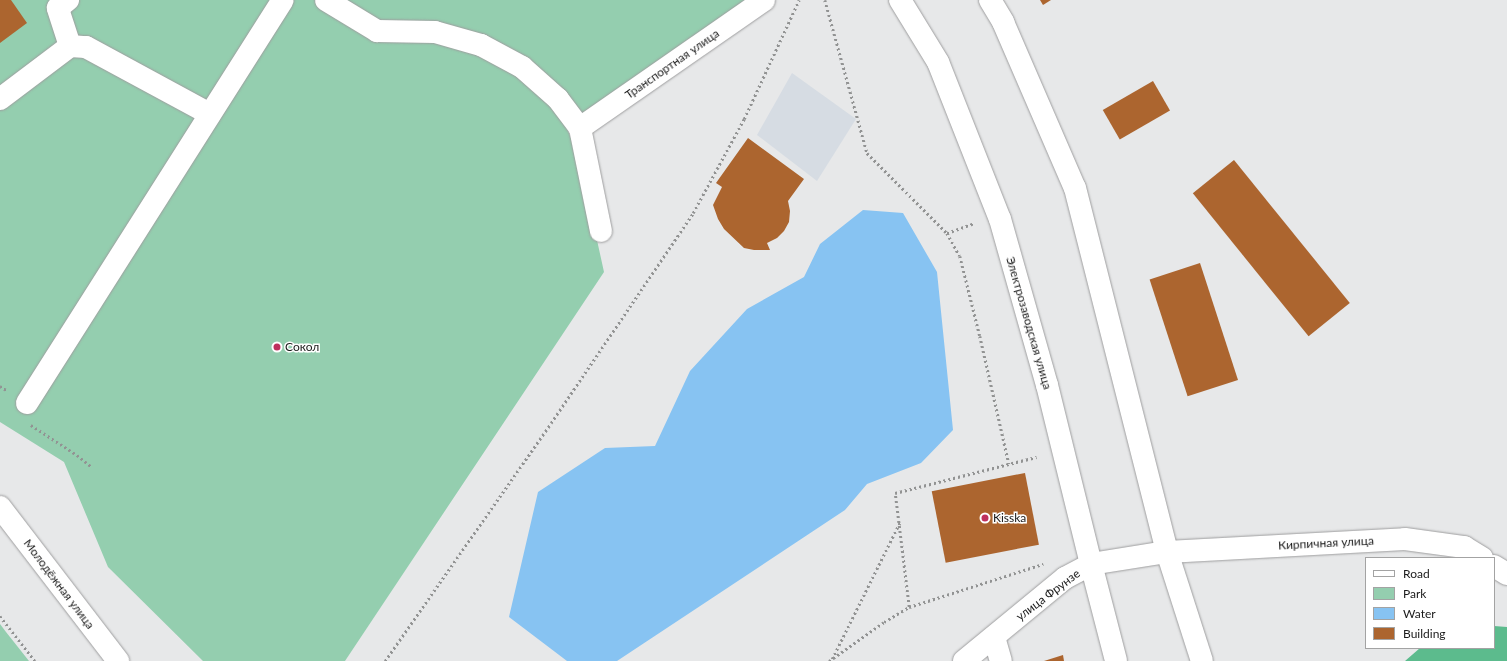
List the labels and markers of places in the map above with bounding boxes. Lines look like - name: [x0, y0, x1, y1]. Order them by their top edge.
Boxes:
- place label: Сокол: [285, 340, 319, 354]
- marker: Сокол: [272, 342, 282, 352]
- place label: Kisska: [993, 511, 1026, 525]
- marker: Kisska: [980, 513, 990, 523]

